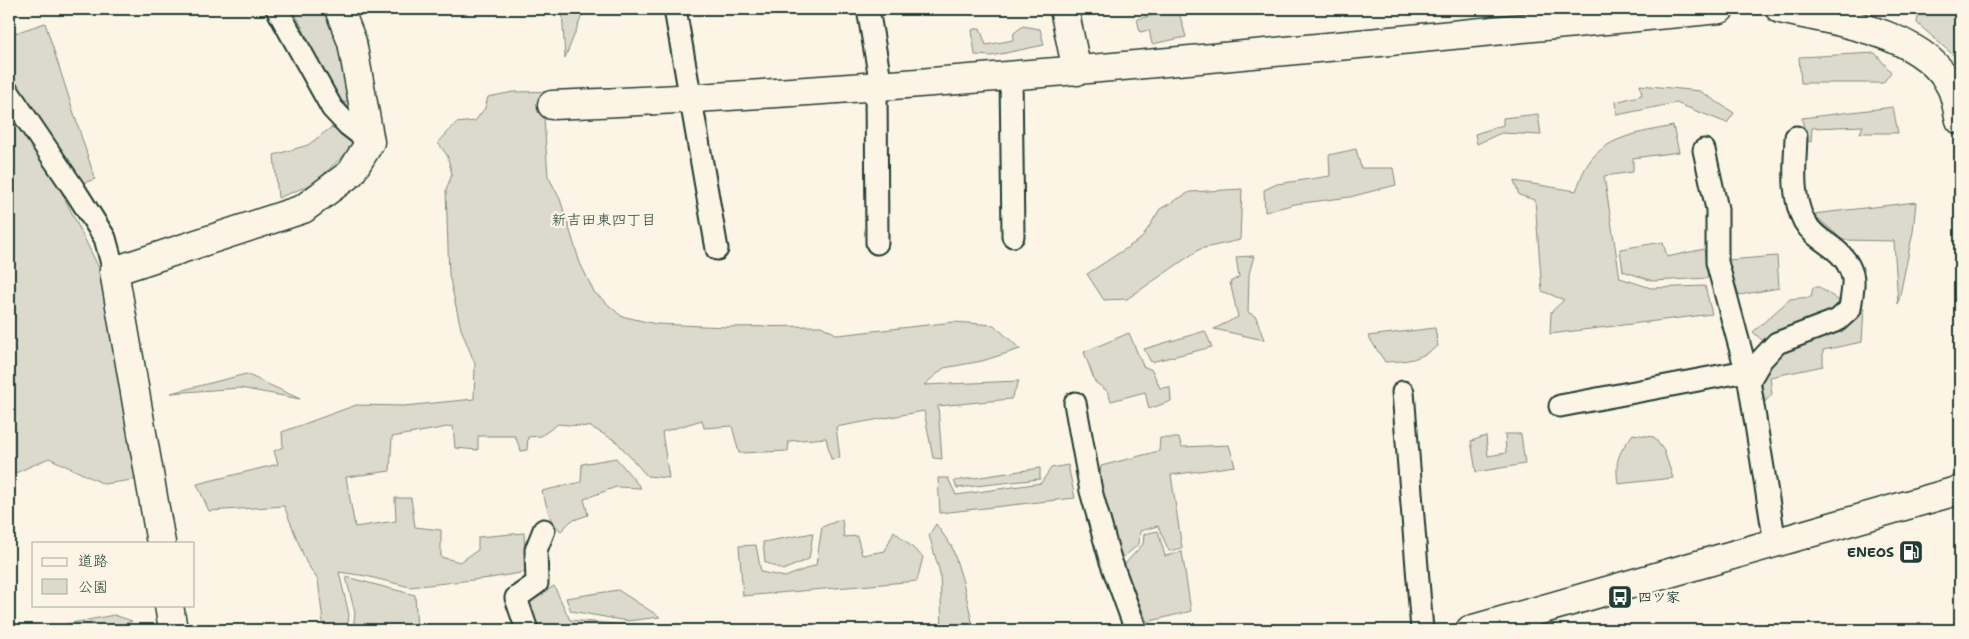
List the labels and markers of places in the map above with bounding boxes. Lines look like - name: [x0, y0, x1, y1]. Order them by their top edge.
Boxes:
- fuel station icon: ENEOS: [1898, 539, 1924, 565]
- place label: ENEOS: [1847, 543, 1894, 561]
- bus stop icon: 四ツ家: [1607, 584, 1633, 610]
- place label: 四ツ家: [1638, 588, 1680, 606]

